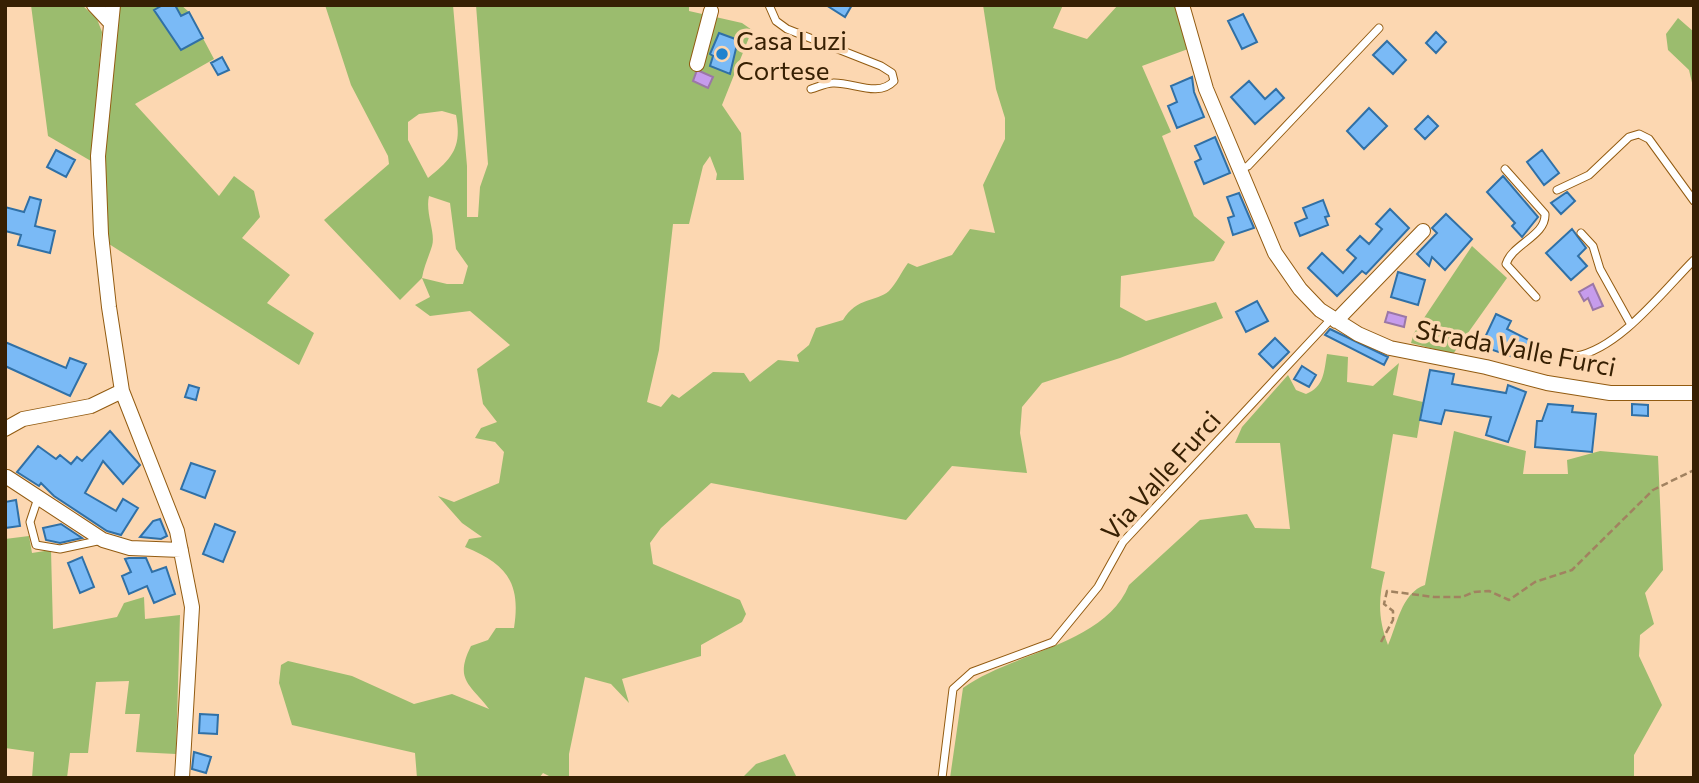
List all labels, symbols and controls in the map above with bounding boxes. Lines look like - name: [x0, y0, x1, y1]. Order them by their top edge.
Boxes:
- place label: Casa Luzi Cortese: [736, 24, 847, 85]
- marker: Casa Luzi Cortese: [714, 46, 730, 62]
- street label: Strada Valle Furci: [1413, 312, 1619, 382]
- street label: Via Valle Furci: [1094, 404, 1226, 546]

